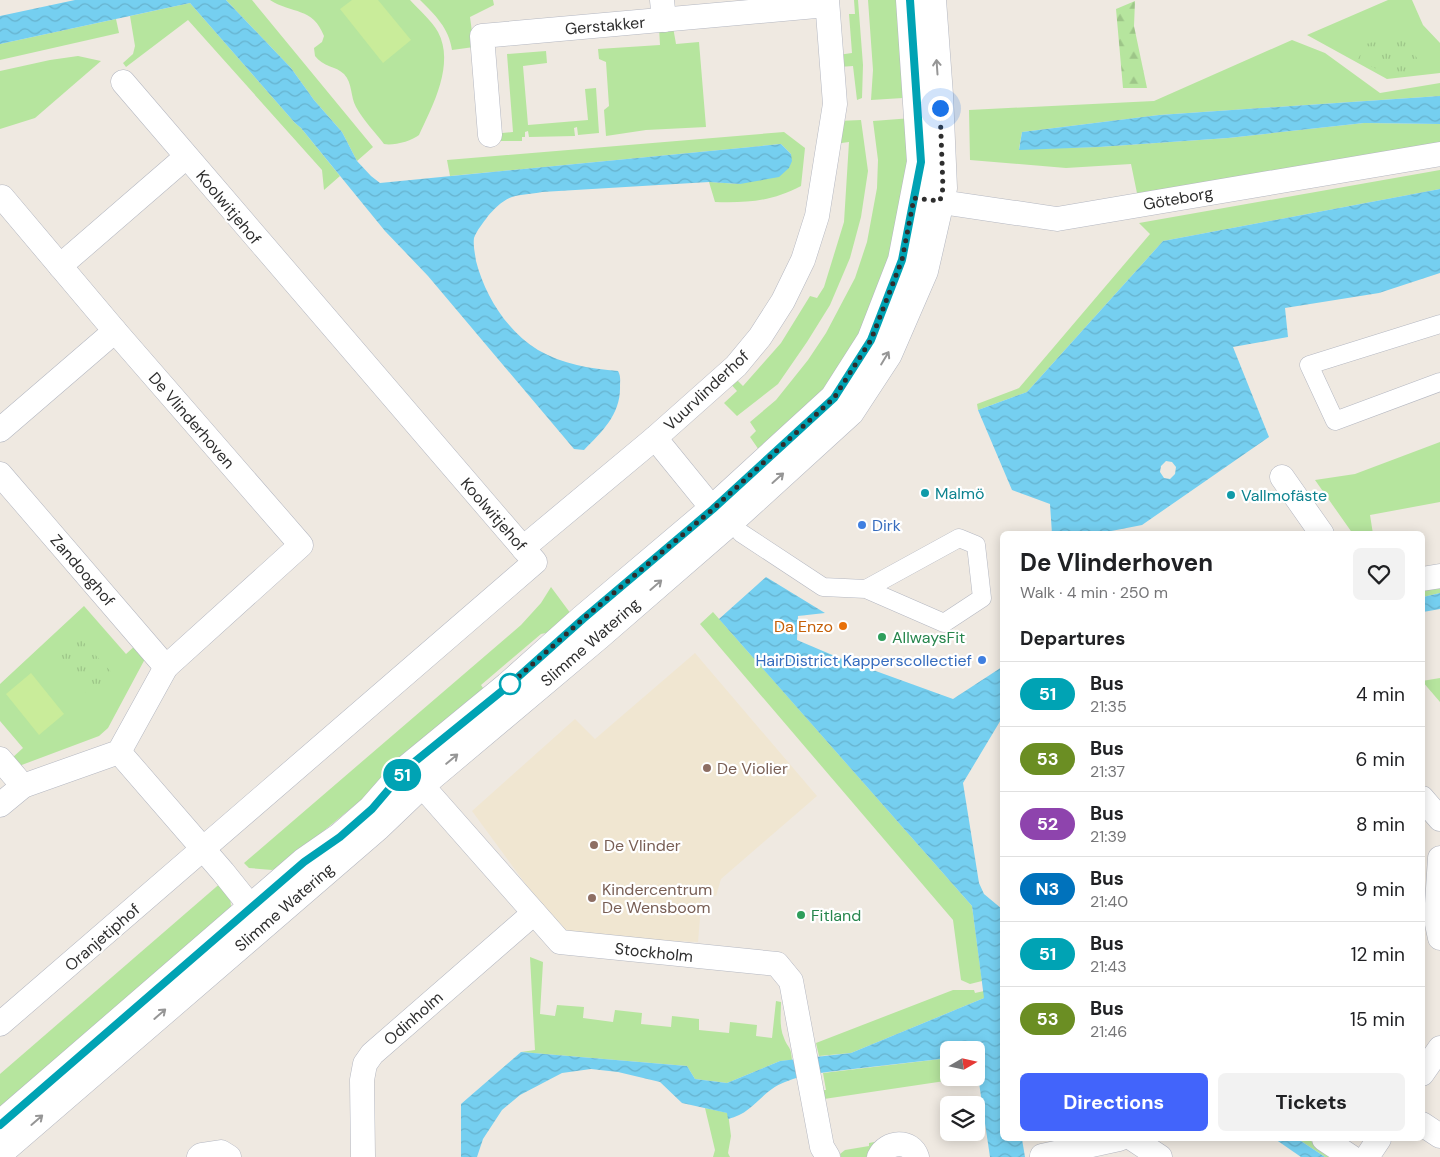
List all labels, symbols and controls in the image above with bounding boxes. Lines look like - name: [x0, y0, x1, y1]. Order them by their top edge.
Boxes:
- street label: Gerstakker: [564, 12, 646, 39]
- one-way arrow: [933, 59, 942, 75]
- your location: [928, 96, 953, 121]
- street label: Koolwitjehof: [191, 166, 266, 249]
- street label: Göteborg: [1142, 182, 1215, 215]
- street label: Vuurvlinderhof: [659, 346, 753, 435]
- one-way arrow: [880, 350, 890, 365]
- street label: De Vlinderhoven: [144, 368, 239, 473]
- one-way arrow: [772, 472, 784, 484]
- street label: Koolwitjehof: [456, 473, 531, 555]
- place label: Malmö: [935, 483, 984, 504]
- place label: Vallmofäste: [1241, 485, 1327, 506]
- marker: Malmö: [919, 487, 931, 499]
- marker: Vallmofäste: [1225, 489, 1237, 501]
- place label: Dirk: [872, 515, 901, 536]
- marker: Dirk: [856, 519, 868, 531]
- street label: Zandooghof: [46, 530, 120, 611]
- text: De Vlinderhoven: [1020, 547, 1213, 578]
- button: heart: [1353, 548, 1405, 600]
- one-way arrow: [649, 580, 662, 591]
- text: Walk · 4 min · 250 m: [1020, 582, 1168, 603]
- street label: Slimme Watering: [536, 593, 644, 691]
- place label: Da Enzo: [774, 616, 833, 637]
- marker: Da Enzo: [837, 620, 849, 632]
- text: Departures: [1020, 626, 1125, 651]
- place label: AllwaysFit: [892, 627, 965, 648]
- marker: AllwaysFit: [876, 631, 888, 643]
- place label: HairDistrict Kapperscollectief: [755, 650, 972, 671]
- marker: HairDistrict Kapperscollectief: [976, 654, 988, 666]
- text: Bus: [1090, 671, 1124, 696]
- unlabelled marker: [499, 673, 521, 695]
- text: 51: [1039, 682, 1056, 706]
- text: 4 min: [1356, 682, 1405, 707]
- text: 21:35: [1090, 696, 1127, 717]
- text: Bus: [1090, 736, 1124, 761]
- text: 53: [1036, 747, 1059, 771]
- text: 6 min: [1356, 747, 1405, 772]
- one-way arrow: [446, 753, 459, 765]
- place label: De Violier: [717, 758, 788, 779]
- line badge: 51: [380, 759, 424, 791]
- text: 21:37: [1090, 761, 1125, 782]
- marker: De Violier: [701, 762, 713, 774]
- text: 51: [393, 763, 411, 787]
- text: Bus: [1090, 801, 1124, 826]
- text: 52: [1037, 812, 1058, 836]
- text: 8 min: [1356, 812, 1405, 837]
- text: 21:39: [1090, 826, 1126, 847]
- place label: De Vlinder: [604, 835, 681, 856]
- marker: De Vlinder: [588, 839, 600, 851]
- street label: Slimme Watering: [230, 858, 338, 956]
- text: Bus: [1090, 866, 1124, 891]
- text: N3: [1036, 877, 1059, 901]
- text: 9 min: [1356, 877, 1405, 902]
- place label: Kindercentrum De Wensboom: [602, 879, 712, 918]
- text: 21:40: [1090, 891, 1128, 912]
- marker: Kindercentrum De Wensboom: [586, 892, 598, 904]
- street label: Oranjetiphof: [60, 899, 144, 976]
- place label: Fitland: [811, 905, 861, 926]
- marker: Fitland: [795, 909, 807, 921]
- text: Bus: [1090, 931, 1124, 956]
- street label: Stockholm: [614, 938, 694, 967]
- text: 51: [1039, 942, 1056, 966]
- text: 12 min: [1351, 942, 1405, 967]
- text: 21:43: [1090, 956, 1127, 977]
- street label: Odinholm: [379, 987, 447, 1050]
- text: Bus: [1090, 996, 1124, 1021]
- text: 53: [1036, 1007, 1059, 1031]
- text: 15 min: [1350, 1007, 1405, 1032]
- one-way arrow: [153, 1009, 166, 1020]
- text: 21:46: [1090, 1021, 1127, 1042]
- north arrow: [940, 1041, 985, 1086]
- map controls: [940, 1041, 985, 1141]
- button: Directions: [1020, 1073, 1208, 1131]
- button: Tickets: [1218, 1073, 1405, 1131]
- button: layers: [940, 1096, 985, 1141]
- one-way arrow: [30, 1115, 43, 1126]

